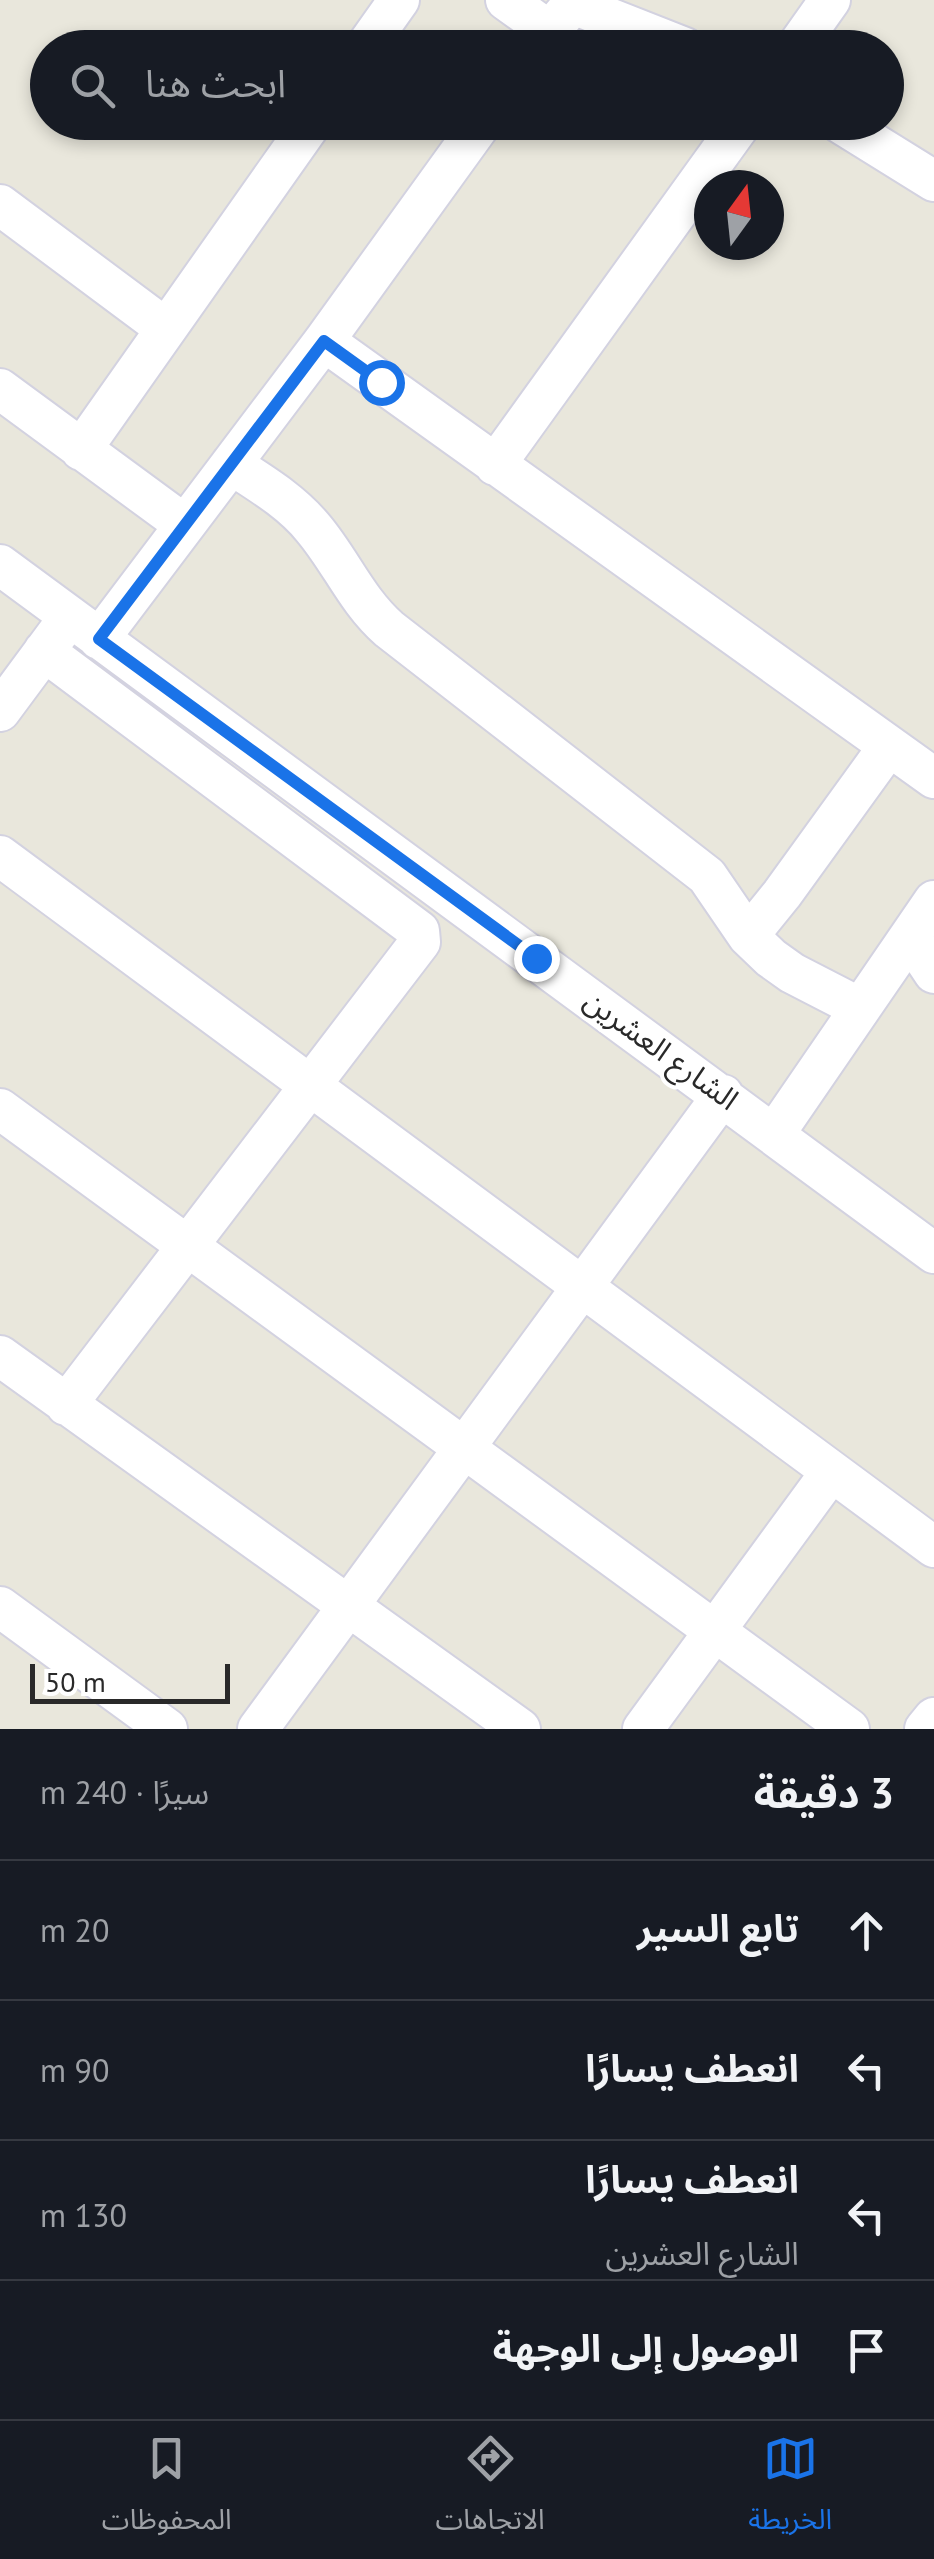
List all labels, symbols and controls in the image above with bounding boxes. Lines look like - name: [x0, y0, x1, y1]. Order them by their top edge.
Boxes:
- search box: [30, 30, 904, 140]
- icon: search: [65, 58, 120, 113]
- text: ابحث هنا: [145, 58, 286, 107]
- north arrow: [694, 170, 784, 260]
- route start: [359, 360, 405, 406]
- route end: [514, 936, 560, 982]
- street label: الشارع العشرين: [575, 980, 747, 1121]
- scale bar: [30, 1659, 230, 1704]
- text: 50 m: [45, 1663, 106, 1700]
- text: 3 دقيقة: [754, 1765, 894, 1820]
- text: سيرًا · 240 m: [40, 1771, 209, 1813]
- text: تابع السير: [637, 1903, 799, 1952]
- icon: ahead: [839, 1903, 894, 1958]
- text: 20 m: [40, 1909, 109, 1951]
- text: انعطف يسارًا: [585, 2043, 799, 2092]
- icon: left: [839, 2043, 894, 2098]
- text: 90 m: [40, 2049, 109, 2091]
- text: انعطف يسارًا: [585, 2154, 799, 2203]
- icon: left: [839, 2188, 894, 2243]
- text: 130 m: [40, 2194, 127, 2236]
- text: الشارع العشرين: [606, 2232, 799, 2274]
- text: الوصول إلى الوجهة: [493, 2323, 799, 2372]
- icon: arrive: [839, 2323, 894, 2378]
- tab: المحفوظات: [102, 2431, 232, 2550]
- tab: الاتجاهات: [435, 2431, 545, 2550]
- tab: الخريطة: [748, 2431, 832, 2550]

